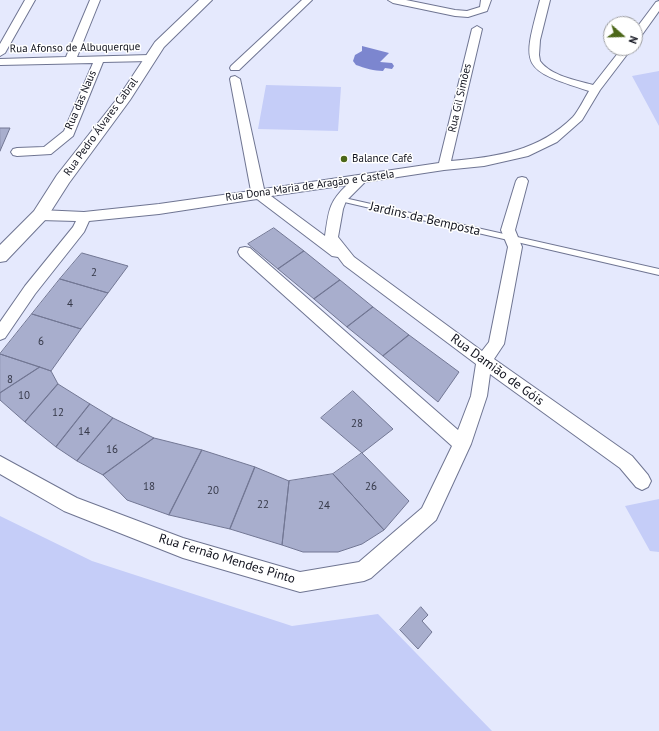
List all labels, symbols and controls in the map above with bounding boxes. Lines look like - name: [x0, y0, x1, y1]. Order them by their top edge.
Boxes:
- north arrow: [603, 16, 643, 56]
- text: N: [626, 34, 641, 46]
- street label: Rua Afonso de Albuquerque: [10, 40, 140, 56]
- street label: Rua Gil Simões: [446, 62, 474, 134]
- street label: Rua das Naus: [63, 68, 99, 132]
- street label: Rua Pedro Álvares Cabral: [61, 75, 141, 179]
- place label: Balance Café: [352, 152, 412, 166]
- marker: Balance Café: [339, 154, 349, 164]
- street label: Rua Dona Maria de Aragão e Castela: [225, 168, 395, 204]
- street label: Jardins da Bemposta: [368, 199, 482, 239]
- house number: 2: [91, 266, 97, 280]
- house number: 4: [67, 297, 73, 311]
- street label: Rua Damião de Góis: [447, 331, 547, 409]
- house number: 6: [38, 335, 44, 349]
- house number: 8: [7, 373, 13, 387]
- house number: 10: [18, 389, 30, 403]
- house number: 12: [52, 406, 64, 420]
- house number: 28: [351, 417, 363, 431]
- house number: 14: [78, 425, 90, 439]
- house number: 16: [106, 443, 118, 457]
- house number: 18: [143, 480, 155, 494]
- house number: 26: [365, 480, 377, 494]
- house number: 20: [207, 484, 219, 498]
- house number: 22: [257, 498, 269, 512]
- house number: 24: [318, 499, 330, 513]
- street label: Rua Fernão Mendes Pinto: [157, 531, 297, 587]

